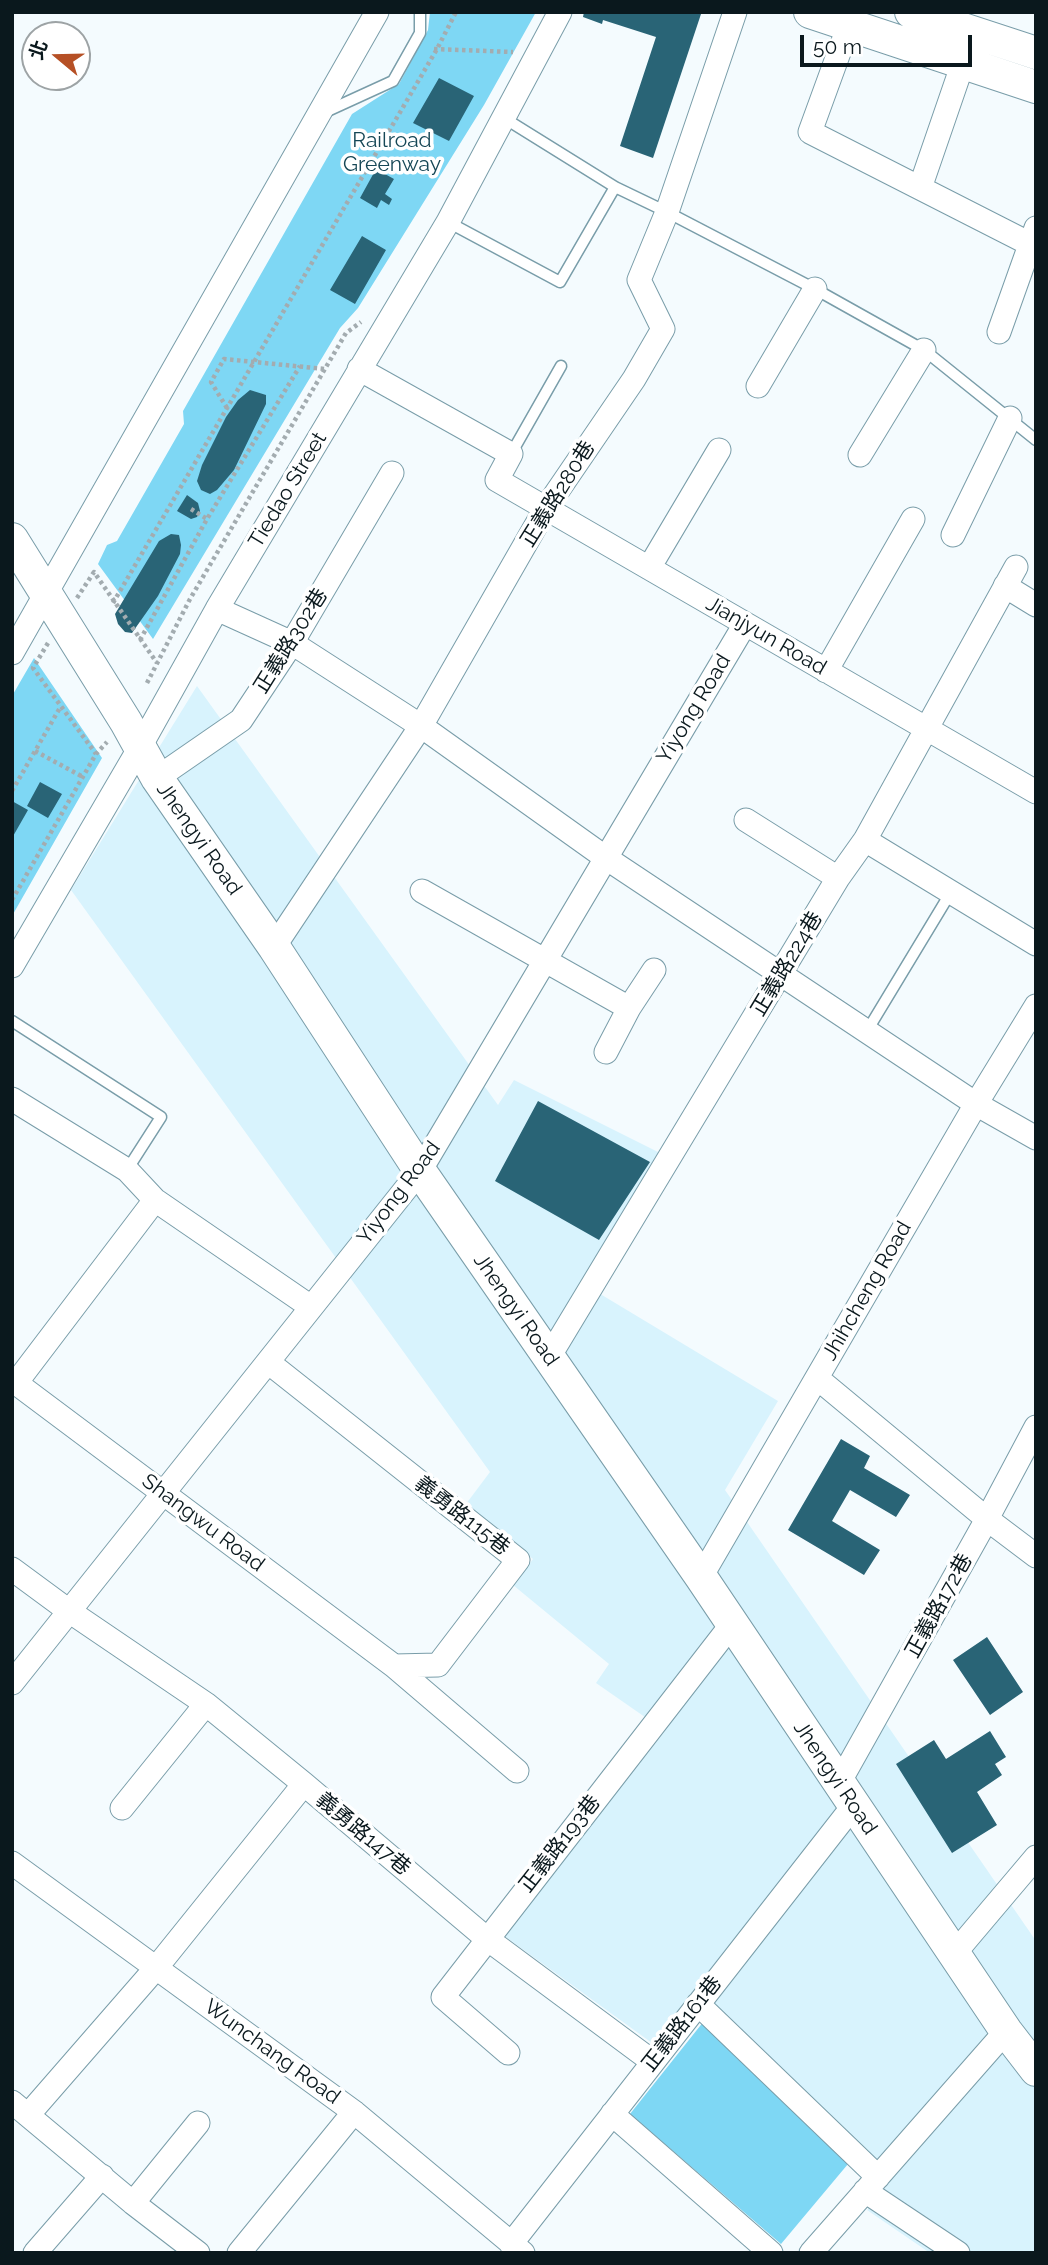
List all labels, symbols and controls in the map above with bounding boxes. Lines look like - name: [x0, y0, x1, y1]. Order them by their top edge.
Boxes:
- north arrow: [21, 21, 91, 91]
- scale bar: [803, 21, 974, 65]
- text: 50 m: [813, 34, 862, 59]
- text: 北: [25, 37, 52, 62]
- park label: Railroad Greenway: [343, 128, 441, 178]
- street label: Tiedao Street: [244, 428, 332, 552]
- street label: 正義路280巷: [515, 436, 601, 552]
- street label: 正義路302巷: [249, 584, 333, 698]
- street label: Jianjyun Road: [701, 591, 831, 681]
- street label: Yiyong Road: [652, 650, 736, 768]
- street label: Jhengyi Road: [151, 778, 247, 900]
- street label: 正義路224巷: [746, 907, 828, 1021]
- street label: Yiyong Road: [352, 1136, 446, 1250]
- street label: Jhihcheng Road: [817, 1217, 917, 1365]
- street label: Jhengyi Road: [468, 1249, 564, 1371]
- street label: Shangwu Road: [137, 1469, 269, 1577]
- street label: 義勇路115巷: [410, 1471, 514, 1561]
- street label: 正義路172巷: [900, 1550, 978, 1662]
- street label: Jhengyi Road: [788, 1716, 882, 1840]
- street label: 義勇路147巷: [311, 1787, 415, 1881]
- street label: 正義路193巷: [514, 1790, 606, 1898]
- street label: 正義路161巷: [637, 1971, 727, 2077]
- street label: Wunchang Road: [199, 1994, 345, 2110]

